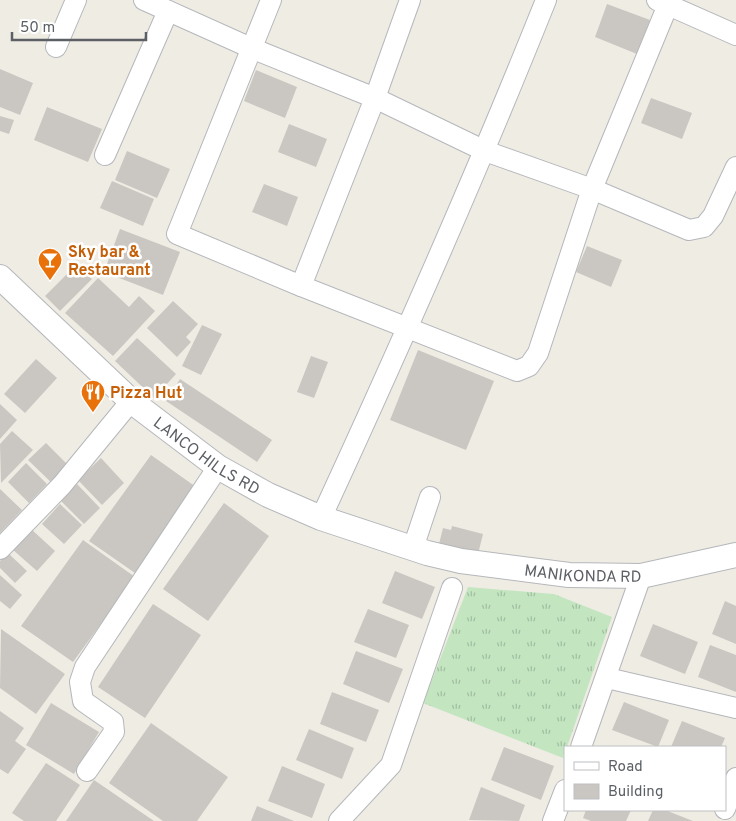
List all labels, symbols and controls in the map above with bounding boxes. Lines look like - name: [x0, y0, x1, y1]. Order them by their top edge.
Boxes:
- scale bar: [12, 10, 146, 42]
- text: 50 m: [20, 19, 55, 38]
- place label: Sky bar & Restaurant: [68, 243, 151, 281]
- bar icon: Sky bar & Restaurant: [37, 247, 63, 281]
- restaurant icon: Pizza Hut: [80, 379, 106, 413]
- place label: Pizza Hut: [110, 384, 182, 404]
- street label: LANCO HILLS RD: [149, 413, 263, 500]
- street label: MANIKONDA RD: [523, 561, 642, 588]
- legend: [564, 746, 726, 811]
- text: Road: [608, 758, 643, 777]
- text: Building: [608, 783, 663, 802]

